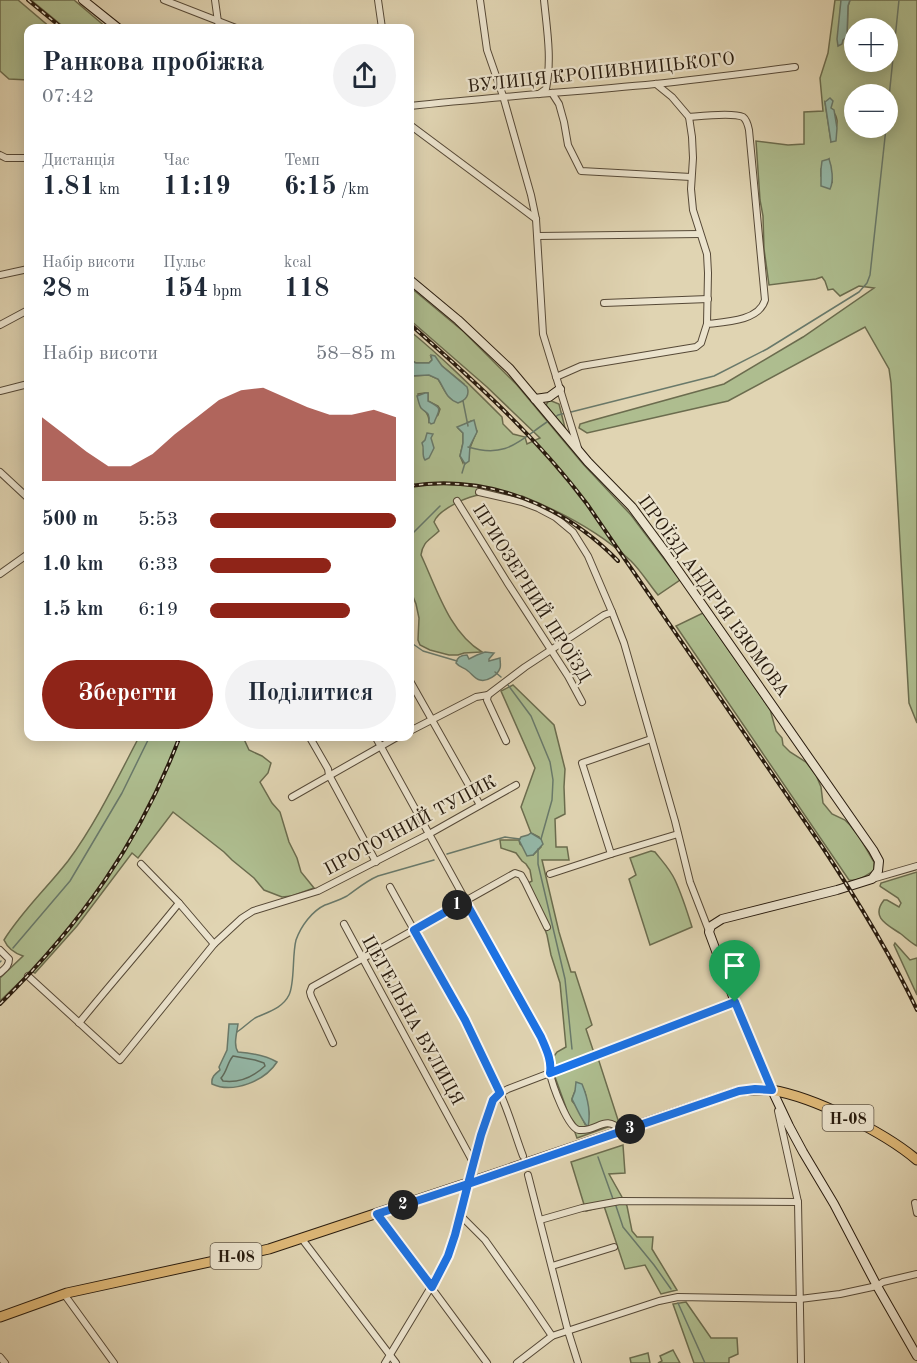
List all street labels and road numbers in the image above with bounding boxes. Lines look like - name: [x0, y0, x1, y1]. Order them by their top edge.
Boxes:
- street label: ВУЛИЦЯ КРОПИВНИЦЬКОГО: [467, 50, 736, 96]
- street label: ПРОЇЗД АНДРІЯ ІЗЮМОВА: [634, 491, 795, 701]
- street label: ПРИОЗЕРНИЙ ПРОЇЗД: [469, 499, 597, 686]
- street label: ПРОТОЧНИЙ ТУПИК: [319, 769, 500, 879]
- street label: ЦЕГЕЛЬНА ВУЛИЦЯ: [358, 933, 466, 1108]
- road number: Н-08: [822, 1105, 874, 1131]
- road number: Н-08: [210, 1243, 262, 1269]

